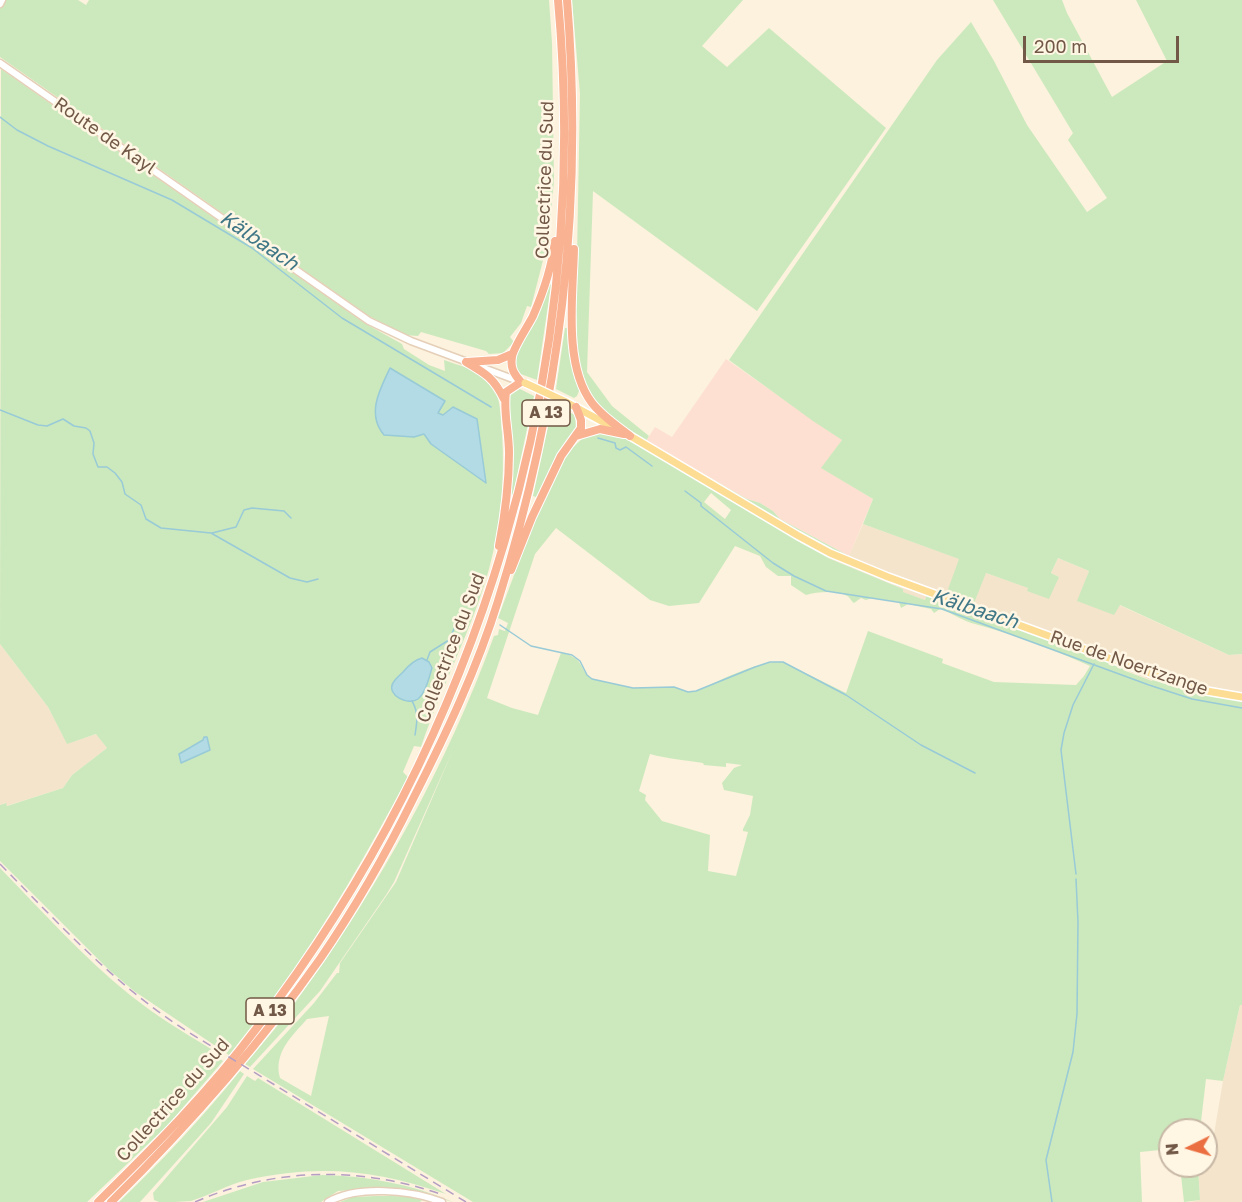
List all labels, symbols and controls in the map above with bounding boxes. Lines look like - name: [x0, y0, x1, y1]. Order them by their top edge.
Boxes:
- scale bar: [1026, 24, 1182, 62]
- text: 200 m: [1034, 35, 1087, 57]
- street label: Route de Kayl: [50, 93, 160, 179]
- street label: Collectrice du Sud: [531, 100, 559, 260]
- water label: Kälbaach: [215, 206, 303, 276]
- road number: A 13: [522, 400, 570, 426]
- street label: Collectrice du Sud: [413, 570, 489, 726]
- water label: Kälbaach: [929, 584, 1021, 634]
- street label: Rue de Noertzange: [1047, 626, 1211, 700]
- road number: A 13: [246, 998, 294, 1024]
- street label: Collectrice du Sud: [112, 1034, 234, 1166]
- north arrow: [1158, 1118, 1218, 1178]
- text: N: [1162, 1142, 1183, 1156]

